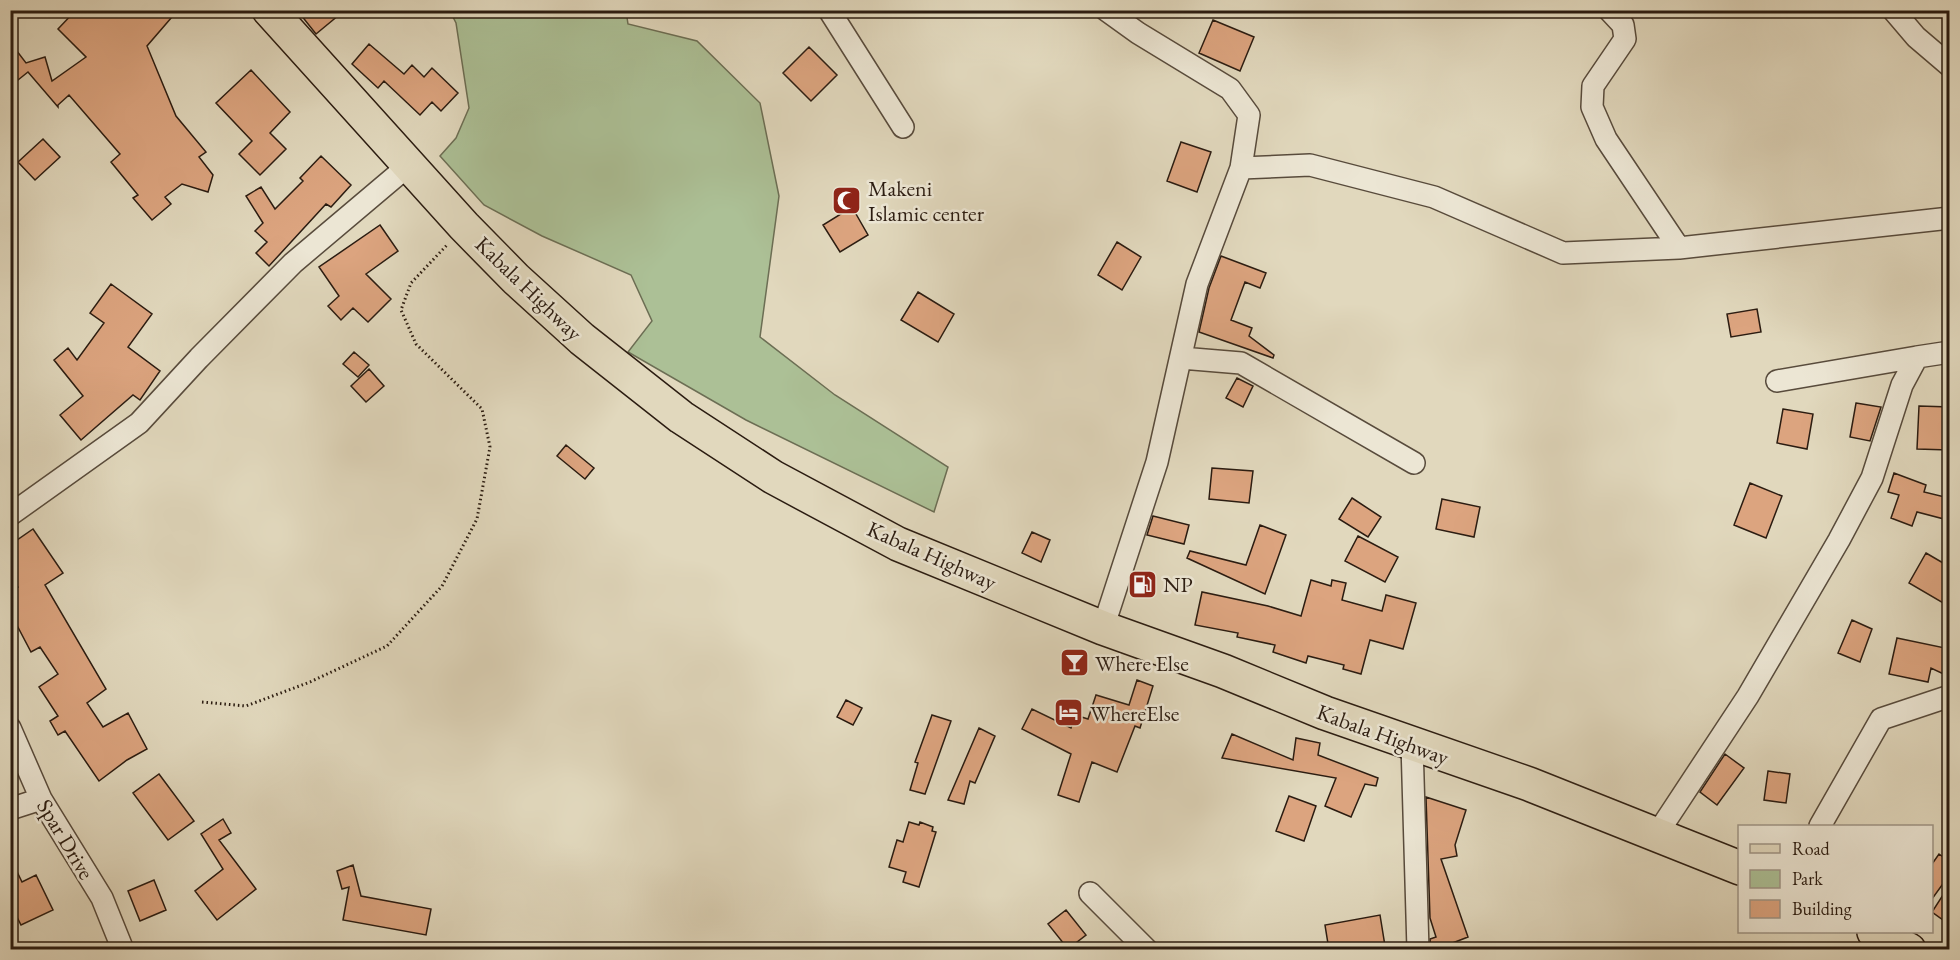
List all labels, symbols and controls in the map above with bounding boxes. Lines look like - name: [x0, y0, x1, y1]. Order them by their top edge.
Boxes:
- place label: Makeni Islamic center: [868, 174, 985, 228]
- mosque icon: Makeni Islamic center: [831, 185, 863, 217]
- street label: Kabala Highway: [469, 230, 589, 347]
- street label: Kabala Highway: [863, 514, 1001, 597]
- fuel station icon: NP: [1126, 568, 1158, 600]
- place label: NP: [1163, 570, 1193, 599]
- bar icon: Where Else: [1058, 647, 1090, 679]
- place label: Where Else: [1095, 649, 1189, 678]
- hotel icon: WhereElse: [1053, 697, 1085, 729]
- street label: Kabala Highway: [1313, 697, 1453, 772]
- place label: WhereElse: [1090, 699, 1180, 728]
- street label: Spar Drive: [30, 794, 101, 885]
- legend: [1738, 825, 1933, 933]
- text: Road: [1792, 837, 1831, 860]
- text: Park: [1792, 867, 1823, 890]
- text: Building: [1792, 897, 1852, 920]

